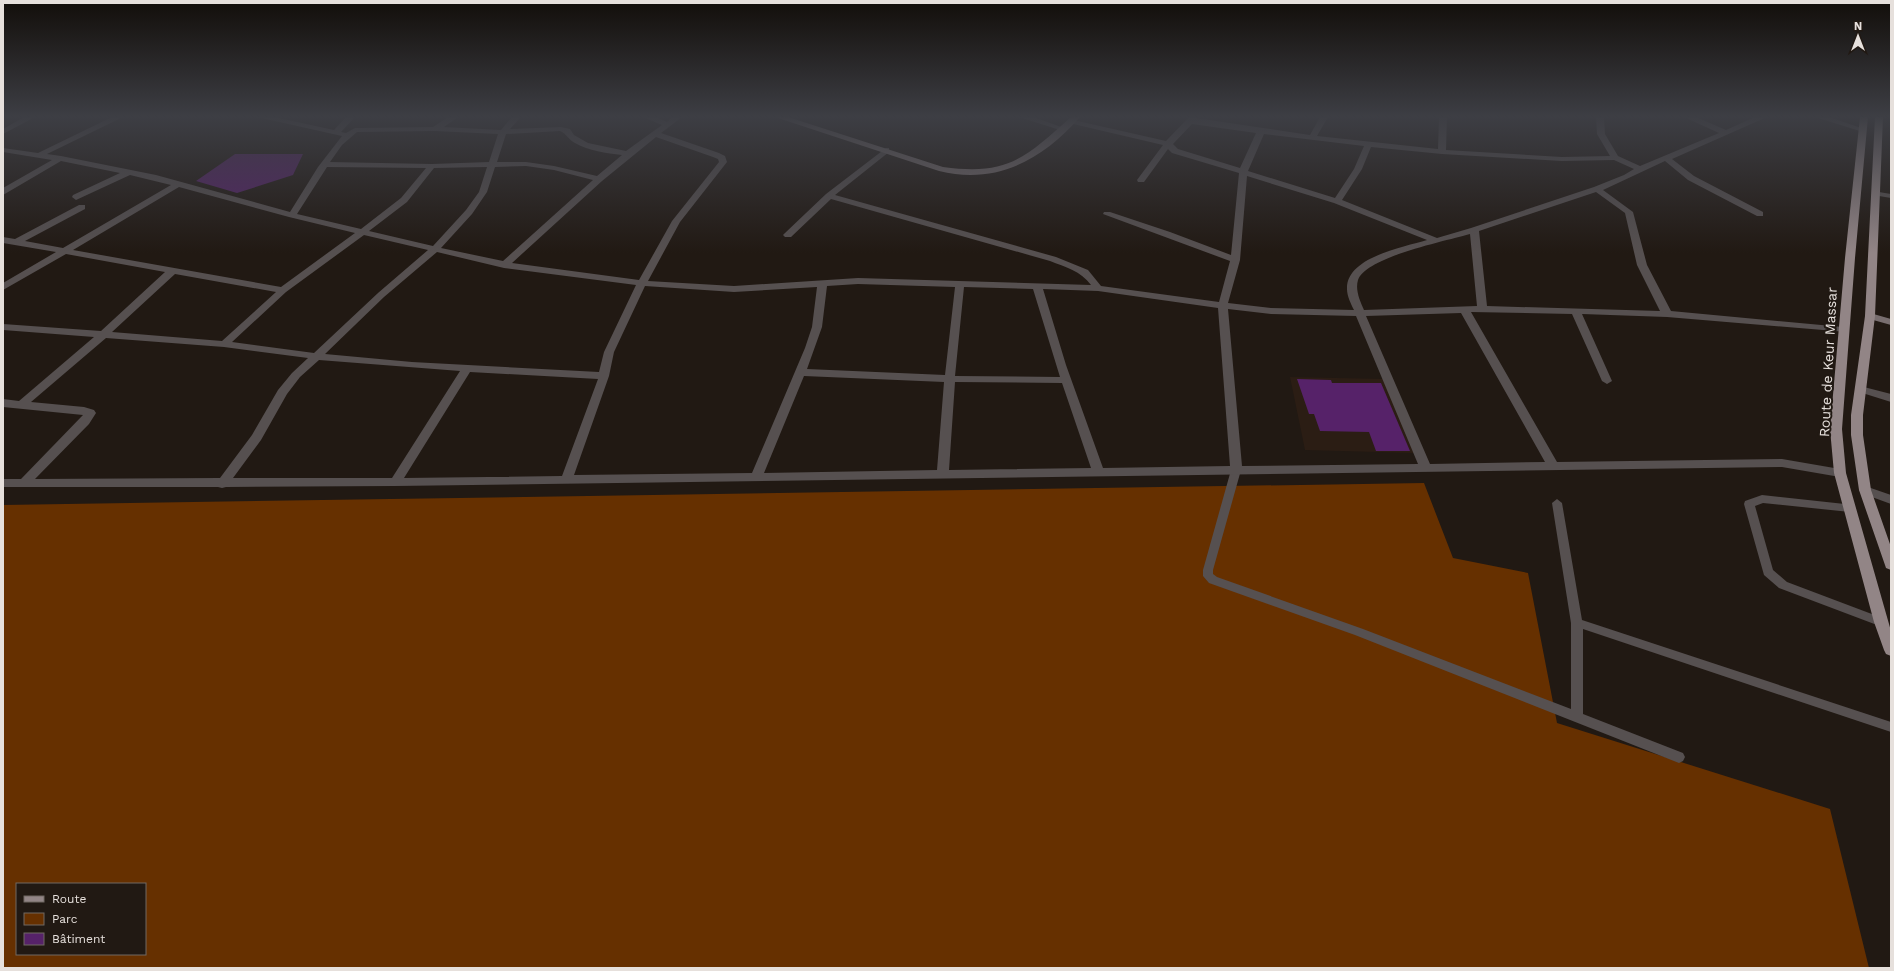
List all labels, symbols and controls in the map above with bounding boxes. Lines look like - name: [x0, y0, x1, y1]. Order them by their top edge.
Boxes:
- north arrow: [1838, 16, 1878, 56]
- text: N: [1854, 20, 1862, 33]
- street label: Route de Keur Massar: [1816, 286, 1840, 437]
- legend: [16, 883, 146, 955]
- text: Route: [52, 892, 86, 906]
- text: Parc: [52, 912, 78, 926]
- text: Bâtiment: [52, 932, 105, 946]

